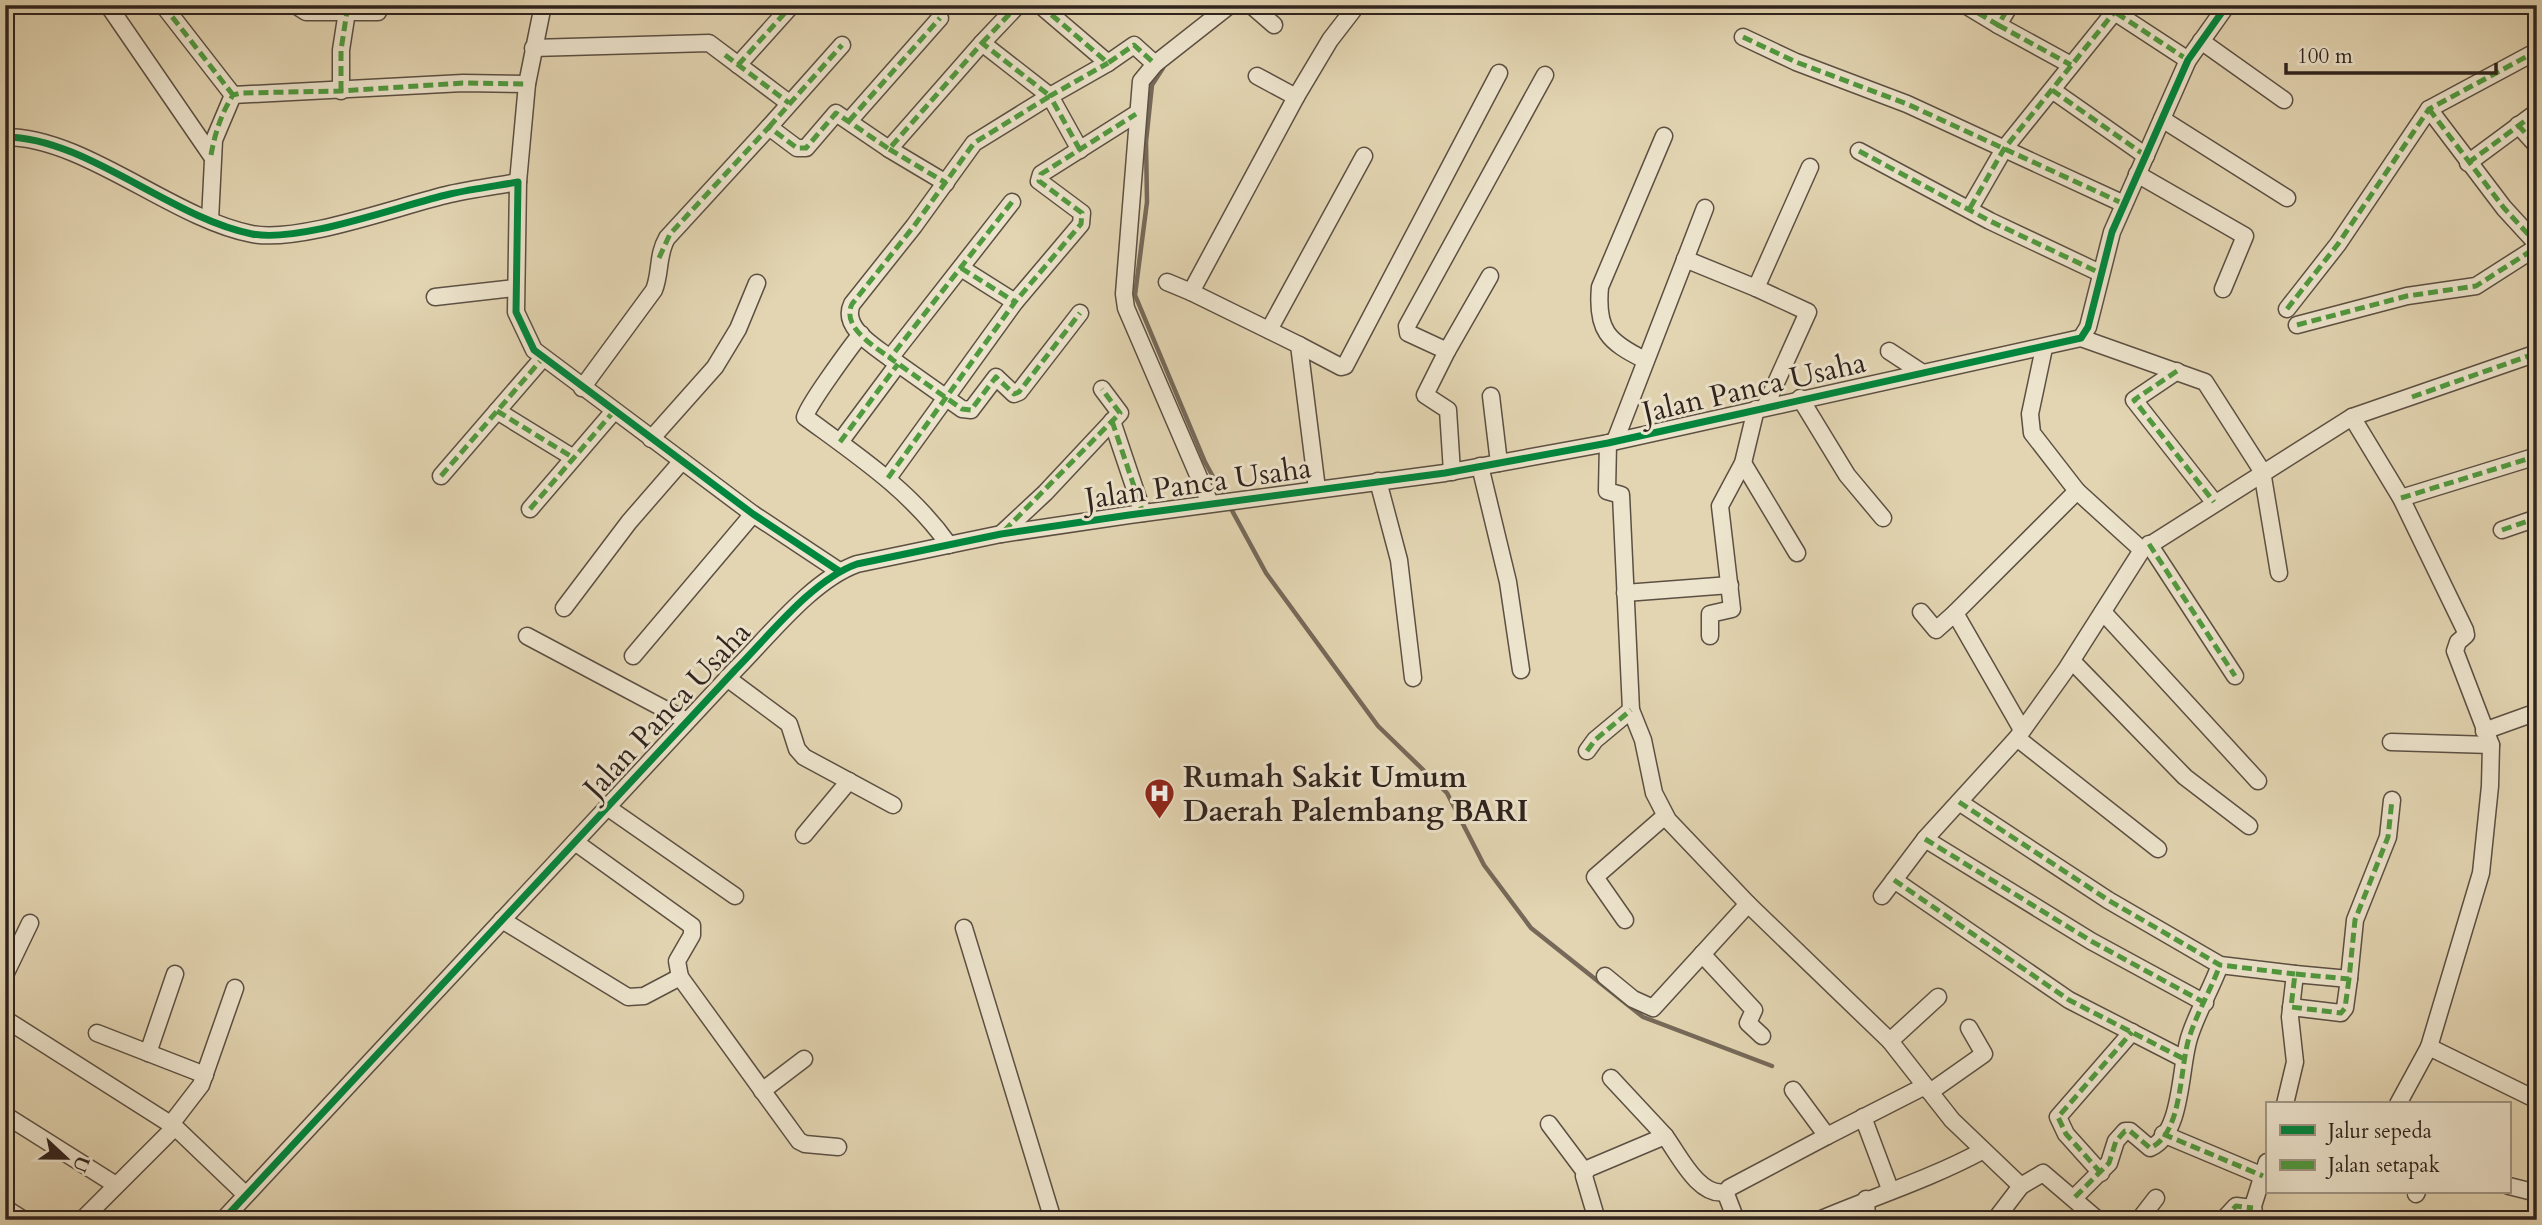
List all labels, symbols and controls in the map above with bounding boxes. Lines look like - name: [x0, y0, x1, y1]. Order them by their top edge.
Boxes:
- scale bar: [2286, 32, 2496, 76]
- text: 100 m: [2297, 42, 2353, 71]
- street label: Jalan Panca Usaha: [1634, 342, 1870, 434]
- street label: Jalan Panca Usaha: [1078, 447, 1314, 520]
- street label: Jalan Panca Usaha: [572, 613, 760, 811]
- place label: Rumah Sakit Umum Daerah Palembang BARI: [1183, 757, 1528, 832]
- hospital icon: Rumah Sakit Umum Daerah Palembang BARI: [1143, 777, 1177, 821]
- legend: [2266, 1102, 2510, 1194]
- text: Jalur sepeda: [2325, 1117, 2432, 1146]
- north arrow: [32, 1124, 102, 1194]
- text: Jalan setapak: [2325, 1151, 2441, 1180]
- text: U: [66, 1152, 96, 1177]

